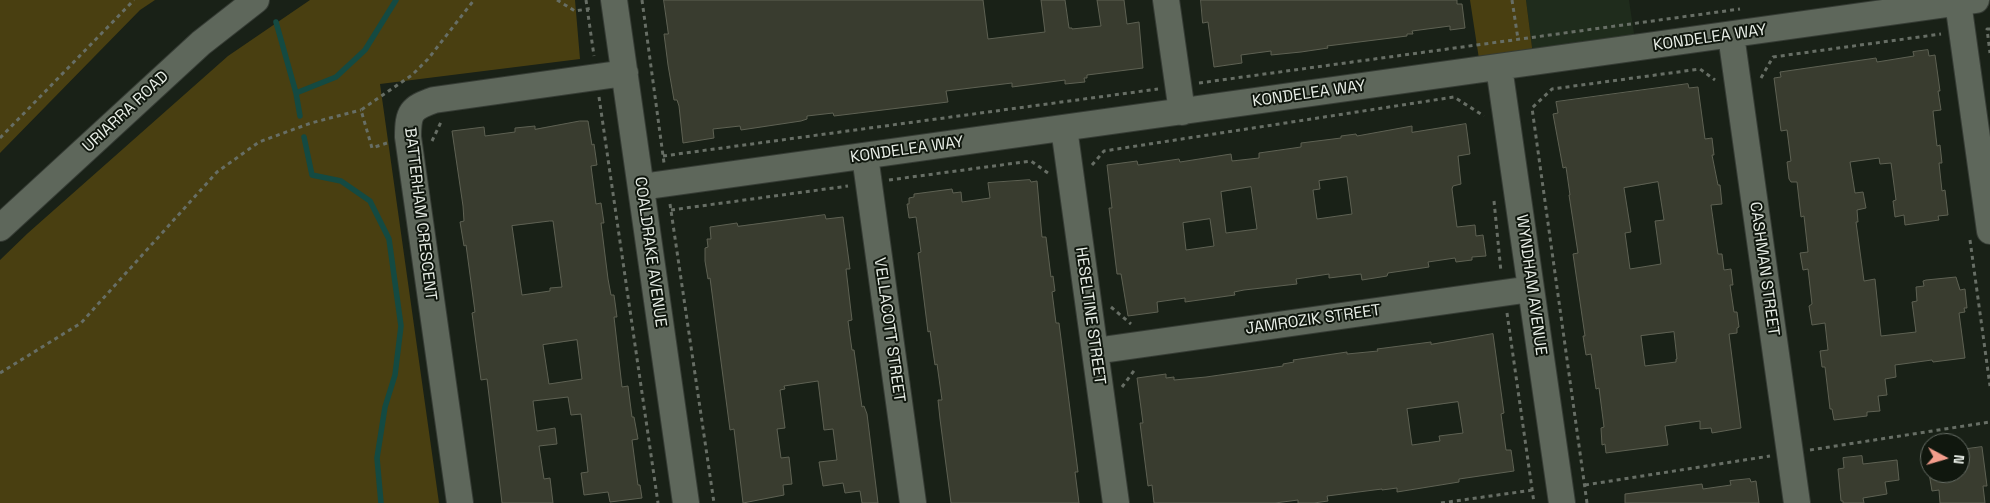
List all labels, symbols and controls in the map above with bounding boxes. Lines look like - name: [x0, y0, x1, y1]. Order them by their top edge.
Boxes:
- street label: KONDELEA WAY: [1652, 21, 1768, 55]
- street label: URIARRA ROAD: [79, 67, 173, 157]
- street label: KONDELEA WAY: [1251, 77, 1367, 111]
- street label: BATTERHAM CRESCENT: [400, 126, 440, 302]
- street label: KONDELEA WAY: [849, 133, 965, 167]
- street label: COALDRAKE AVENUE: [630, 176, 670, 328]
- street label: CASHMAN STREET: [1745, 201, 1783, 337]
- street label: WYNDHAM AVENUE: [1512, 213, 1550, 357]
- street label: HESELTINE STREET: [1071, 246, 1109, 386]
- street label: VELLACOTT STREET: [869, 256, 909, 404]
- street label: JAMROZIK STREET: [1244, 301, 1382, 339]
- north arrow: [1920, 433, 1970, 483]
- text: N: [1949, 454, 1968, 465]

